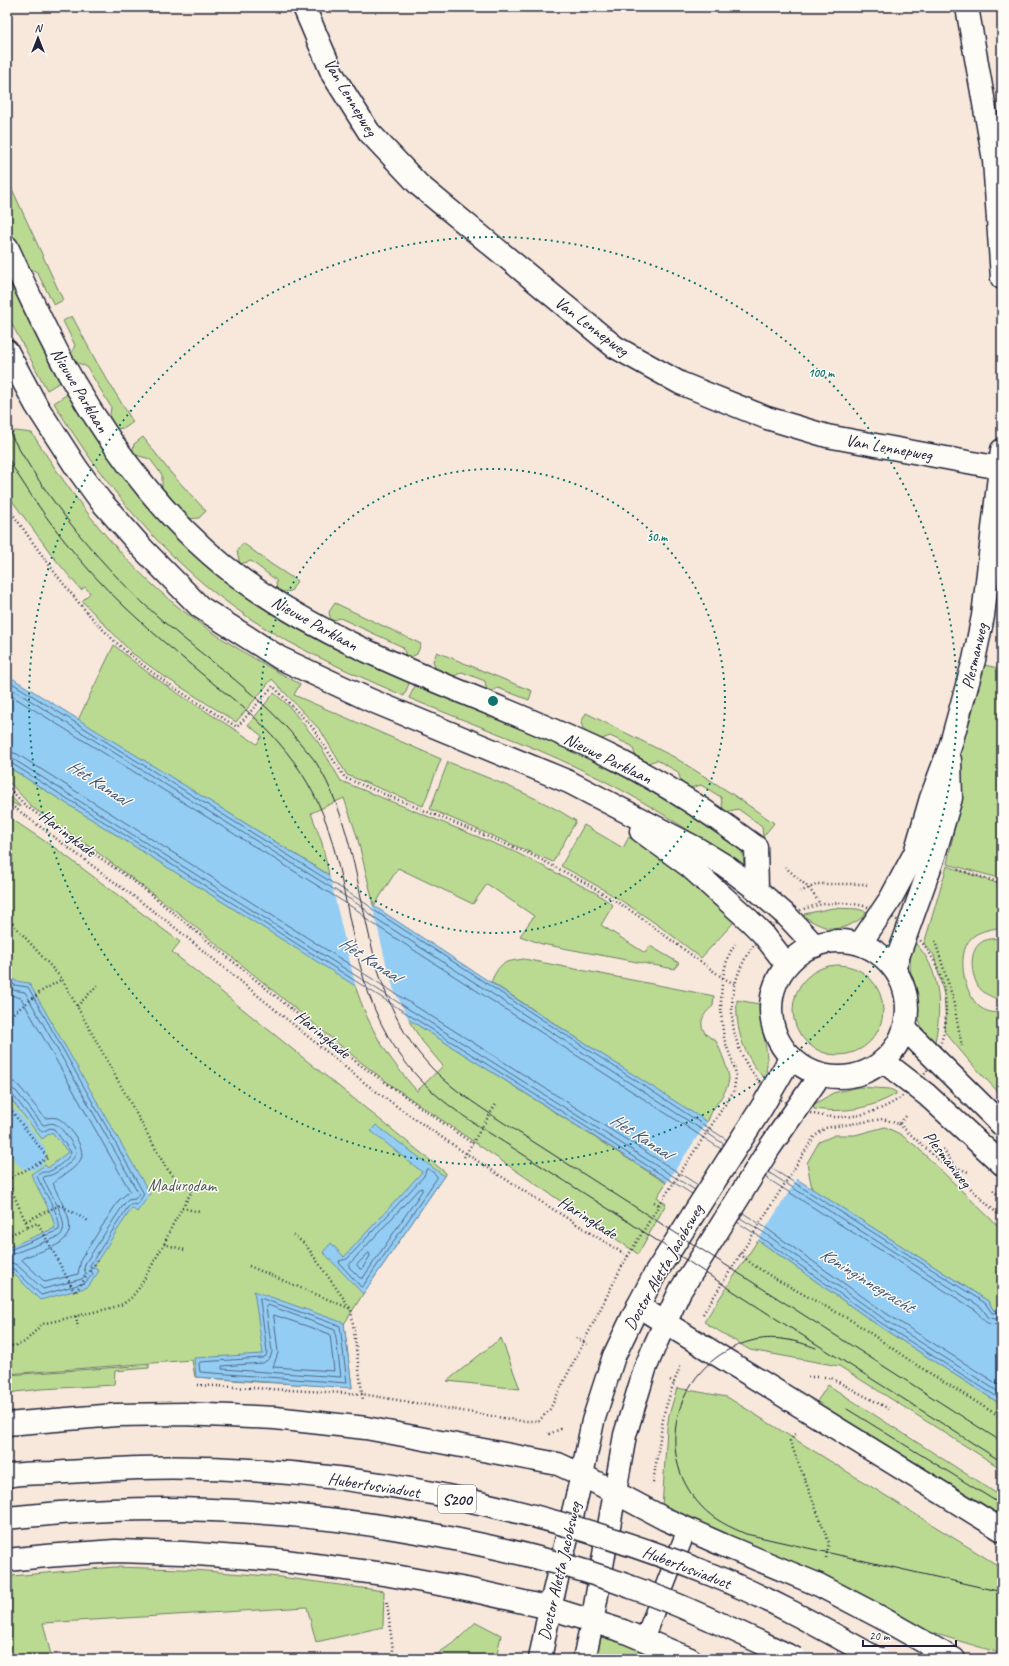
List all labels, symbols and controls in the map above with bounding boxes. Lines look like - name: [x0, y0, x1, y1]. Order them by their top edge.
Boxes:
- north arrow: [18, 18, 58, 58]
- text: N: [35, 21, 44, 35]
- street label: Van Lennepweg: [319, 55, 382, 141]
- street label: Van Lennepweg: [551, 292, 634, 362]
- street label: Nieuwe Parklaan: [46, 344, 113, 437]
- text: 100 m: [808, 365, 835, 381]
- street label: Van Lennepweg: [844, 430, 935, 466]
- text: 50 m: [647, 529, 668, 545]
- street label: Nieuwe Parklaan: [268, 591, 362, 656]
- street label: Plesmanweg: [957, 620, 992, 691]
- centre of rings: [486, 694, 500, 708]
- street label: Nieuwe Parklaan: [560, 728, 655, 789]
- water label: Het Kanaal: [63, 754, 138, 813]
- street label: Haringkade: [35, 805, 101, 862]
- water label: Het Kanaal: [335, 931, 410, 990]
- street label: Haringkade: [291, 1006, 356, 1064]
- water label: Het Kanaal: [606, 1108, 681, 1167]
- street label: Plesmanweg: [919, 1127, 977, 1193]
- park label: Madurodam: [148, 1175, 218, 1196]
- street label: Haringkade: [554, 1191, 622, 1244]
- street label: Doctor Aletta Jacobsweg: [619, 1199, 709, 1334]
- water label: Koninginnegracht: [816, 1242, 921, 1320]
- street label: Hubertusviaduct: [326, 1468, 424, 1503]
- road number: S200: [438, 1485, 476, 1513]
- street label: Doctor Aletta Jacobsweg: [533, 1498, 586, 1642]
- street label: Hubertusviaduct: [640, 1541, 736, 1595]
- scale bar: [863, 1622, 956, 1648]
- text: 20 m: [869, 1628, 891, 1644]

